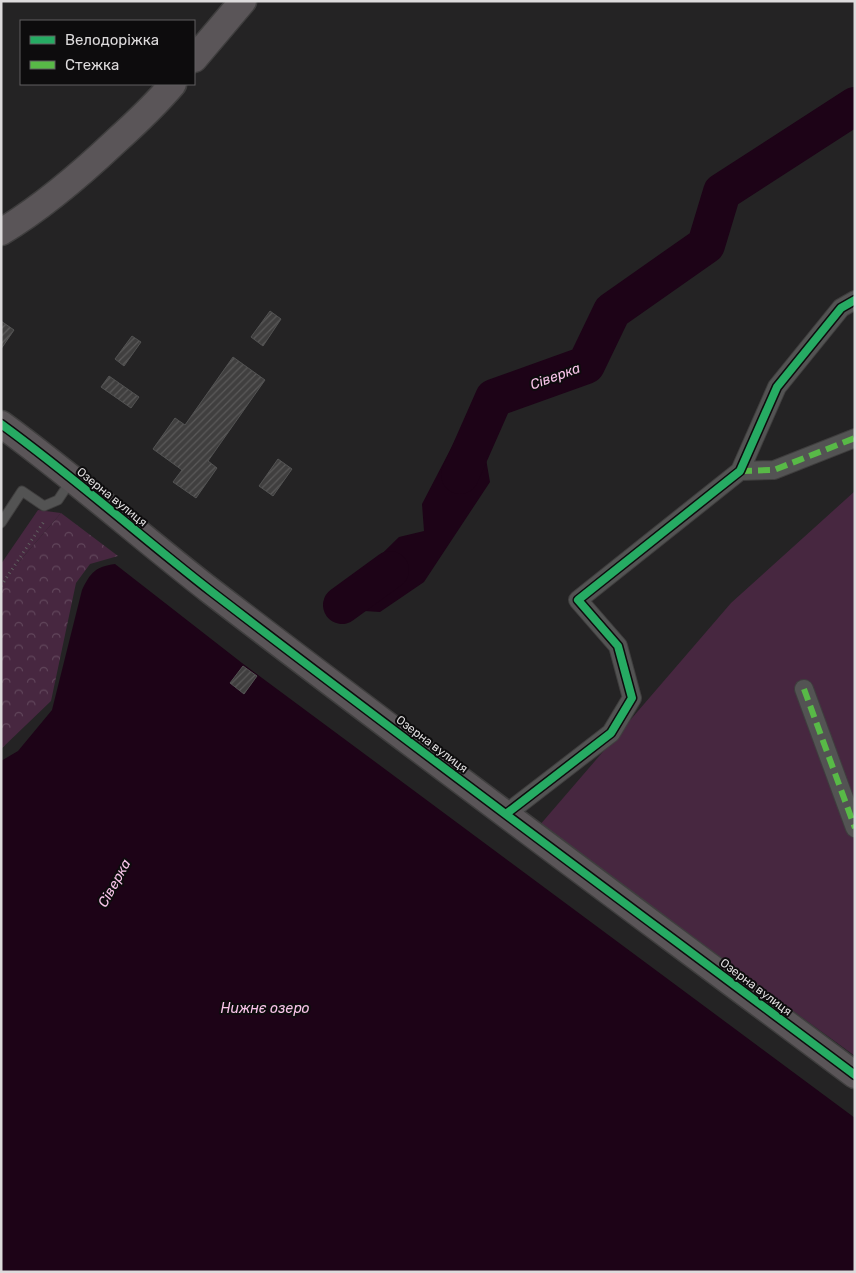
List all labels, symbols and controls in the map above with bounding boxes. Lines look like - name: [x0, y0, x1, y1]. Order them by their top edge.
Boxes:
- legend: [20, 20, 195, 85]
- text: Велодоріжка: [65, 31, 159, 49]
- text: Стежка: [65, 56, 119, 74]
- water label: Сіверка: [528, 360, 583, 393]
- street label: Озерна вулиця: [74, 464, 150, 530]
- street label: Озерна вулиця: [393, 712, 471, 776]
- water label: Сіверка: [94, 856, 135, 910]
- street label: Озерна вулиця: [717, 955, 795, 1019]
- water label: Нижнє озеро: [221, 1000, 309, 1017]

